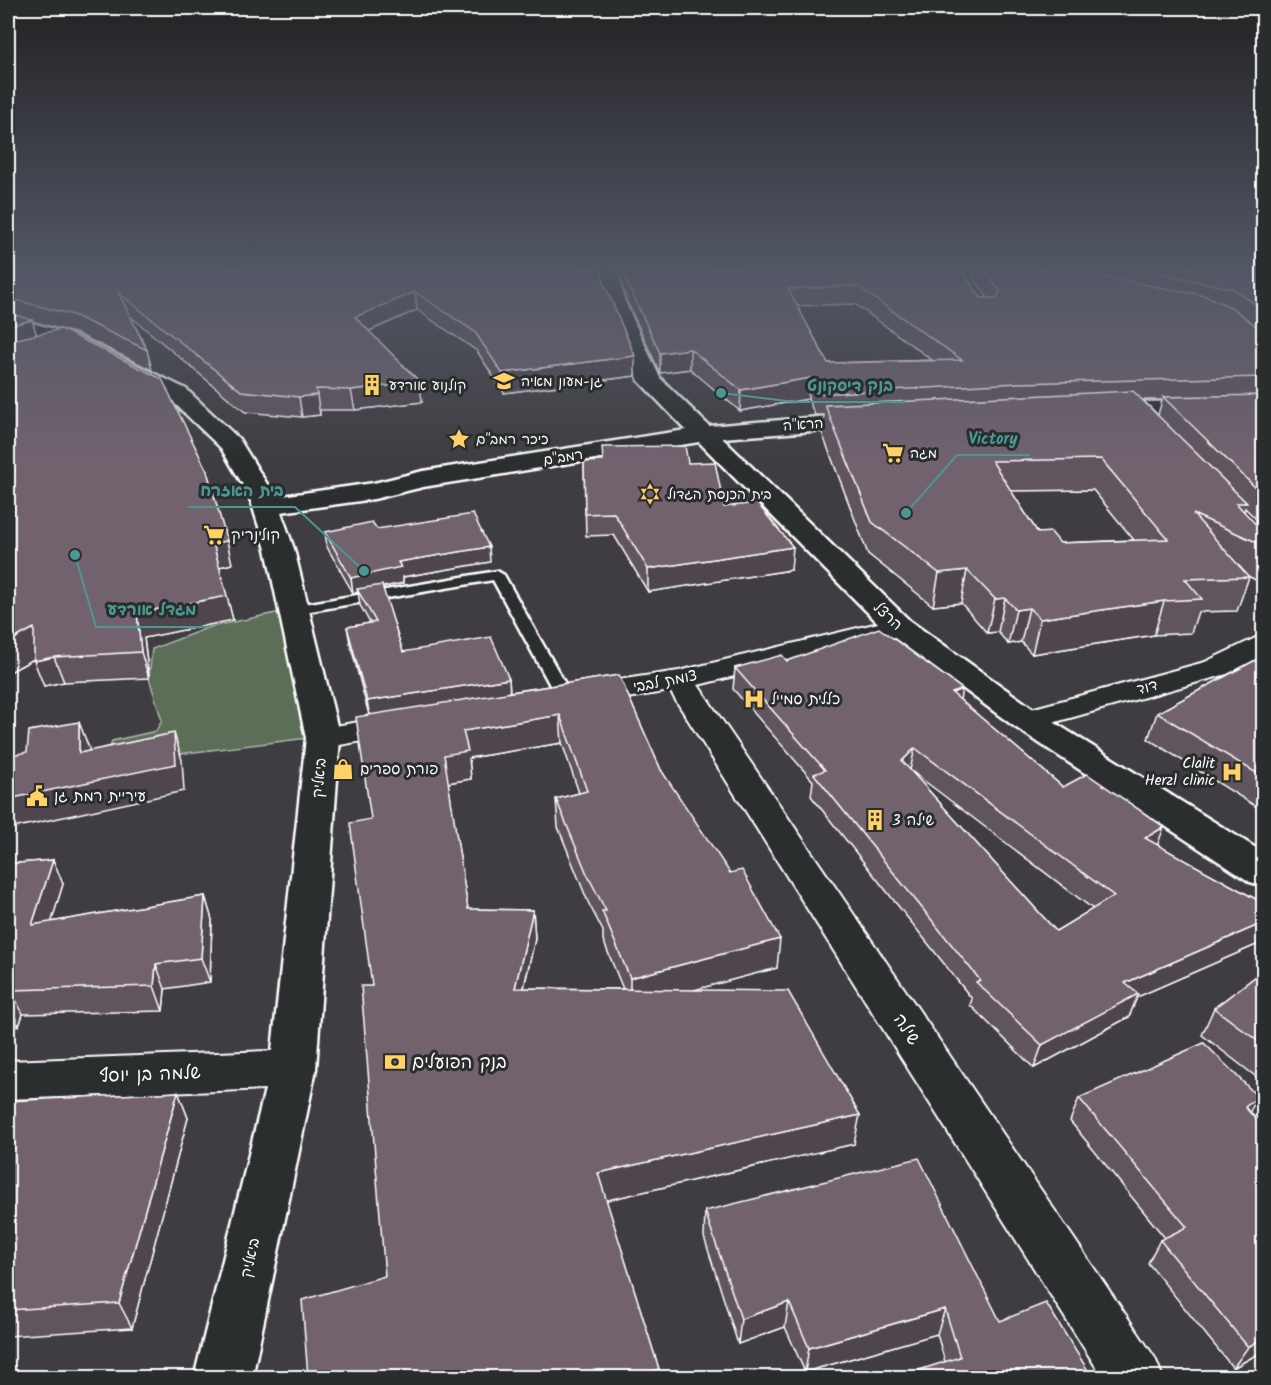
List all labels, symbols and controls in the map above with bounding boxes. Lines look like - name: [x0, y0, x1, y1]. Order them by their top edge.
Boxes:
- callout: בנק דיסקונט: [795, 368, 905, 402]
- school or university icon: גן-מעון מאיה: [492, 369, 516, 393]
- place label: גן-מעון מאיה: [521, 371, 603, 393]
- building icon: קולנוע אורדע: [360, 373, 384, 397]
- text: בנק דיסקונט: [807, 374, 893, 399]
- place label: קולנוע אורדע: [389, 375, 466, 397]
- street label: הרא"ה: [782, 413, 824, 437]
- callout: Victory: [957, 421, 1030, 455]
- place icon: כיכר רמב"ם: [447, 427, 471, 451]
- text: Victory: [968, 427, 1018, 452]
- place label: כיכר רמב"ם: [476, 429, 549, 451]
- supermarket icon: מגה: [881, 441, 905, 465]
- place label: מגה: [910, 443, 937, 465]
- street label: רמב"ם: [542, 444, 585, 472]
- callout: בית האזרח: [188, 473, 295, 507]
- text: בית האזרח: [200, 479, 284, 504]
- synagogue icon: בית הכנסת הגדול: [638, 482, 662, 506]
- place label: בית הכנסת הגדול: [667, 484, 772, 506]
- supermarket icon: קולינריק: [202, 523, 226, 547]
- place label: קולינריק: [231, 524, 280, 548]
- callout: מגדל אורדע: [96, 593, 209, 627]
- street label: הרצל: [867, 597, 908, 637]
- text: מגדל אורדע: [108, 598, 196, 623]
- street label: צומת לבבי: [631, 664, 699, 700]
- street label: דוד: [1134, 674, 1161, 702]
- hospital icon: כללית סמייל: [742, 687, 766, 711]
- place label: כללית סמייל: [771, 688, 840, 712]
- place label: Clalit Herzl clinic: [1145, 752, 1215, 793]
- street label: ביאליק: [306, 757, 334, 799]
- shop icon: פורת ספרים: [331, 757, 355, 781]
- place label: פורת ספרים: [360, 758, 438, 782]
- hospital icon: Clalit Herzl clinic: [1220, 760, 1244, 784]
- public building icon: עיריית רמת גן: [25, 784, 49, 808]
- place label: עיריית רמת גן: [54, 785, 146, 809]
- building icon: שילה 3: [863, 808, 887, 832]
- place label: שילה 3: [892, 809, 934, 833]
- street label: שילה: [885, 1008, 927, 1052]
- place label: בנק הפועלים: [412, 1049, 507, 1078]
- bank icon: בנק הפועלים: [383, 1050, 407, 1074]
- street label: שלמה בן יוסף: [99, 1059, 201, 1092]
- street label: ביאליק: [235, 1236, 267, 1281]

